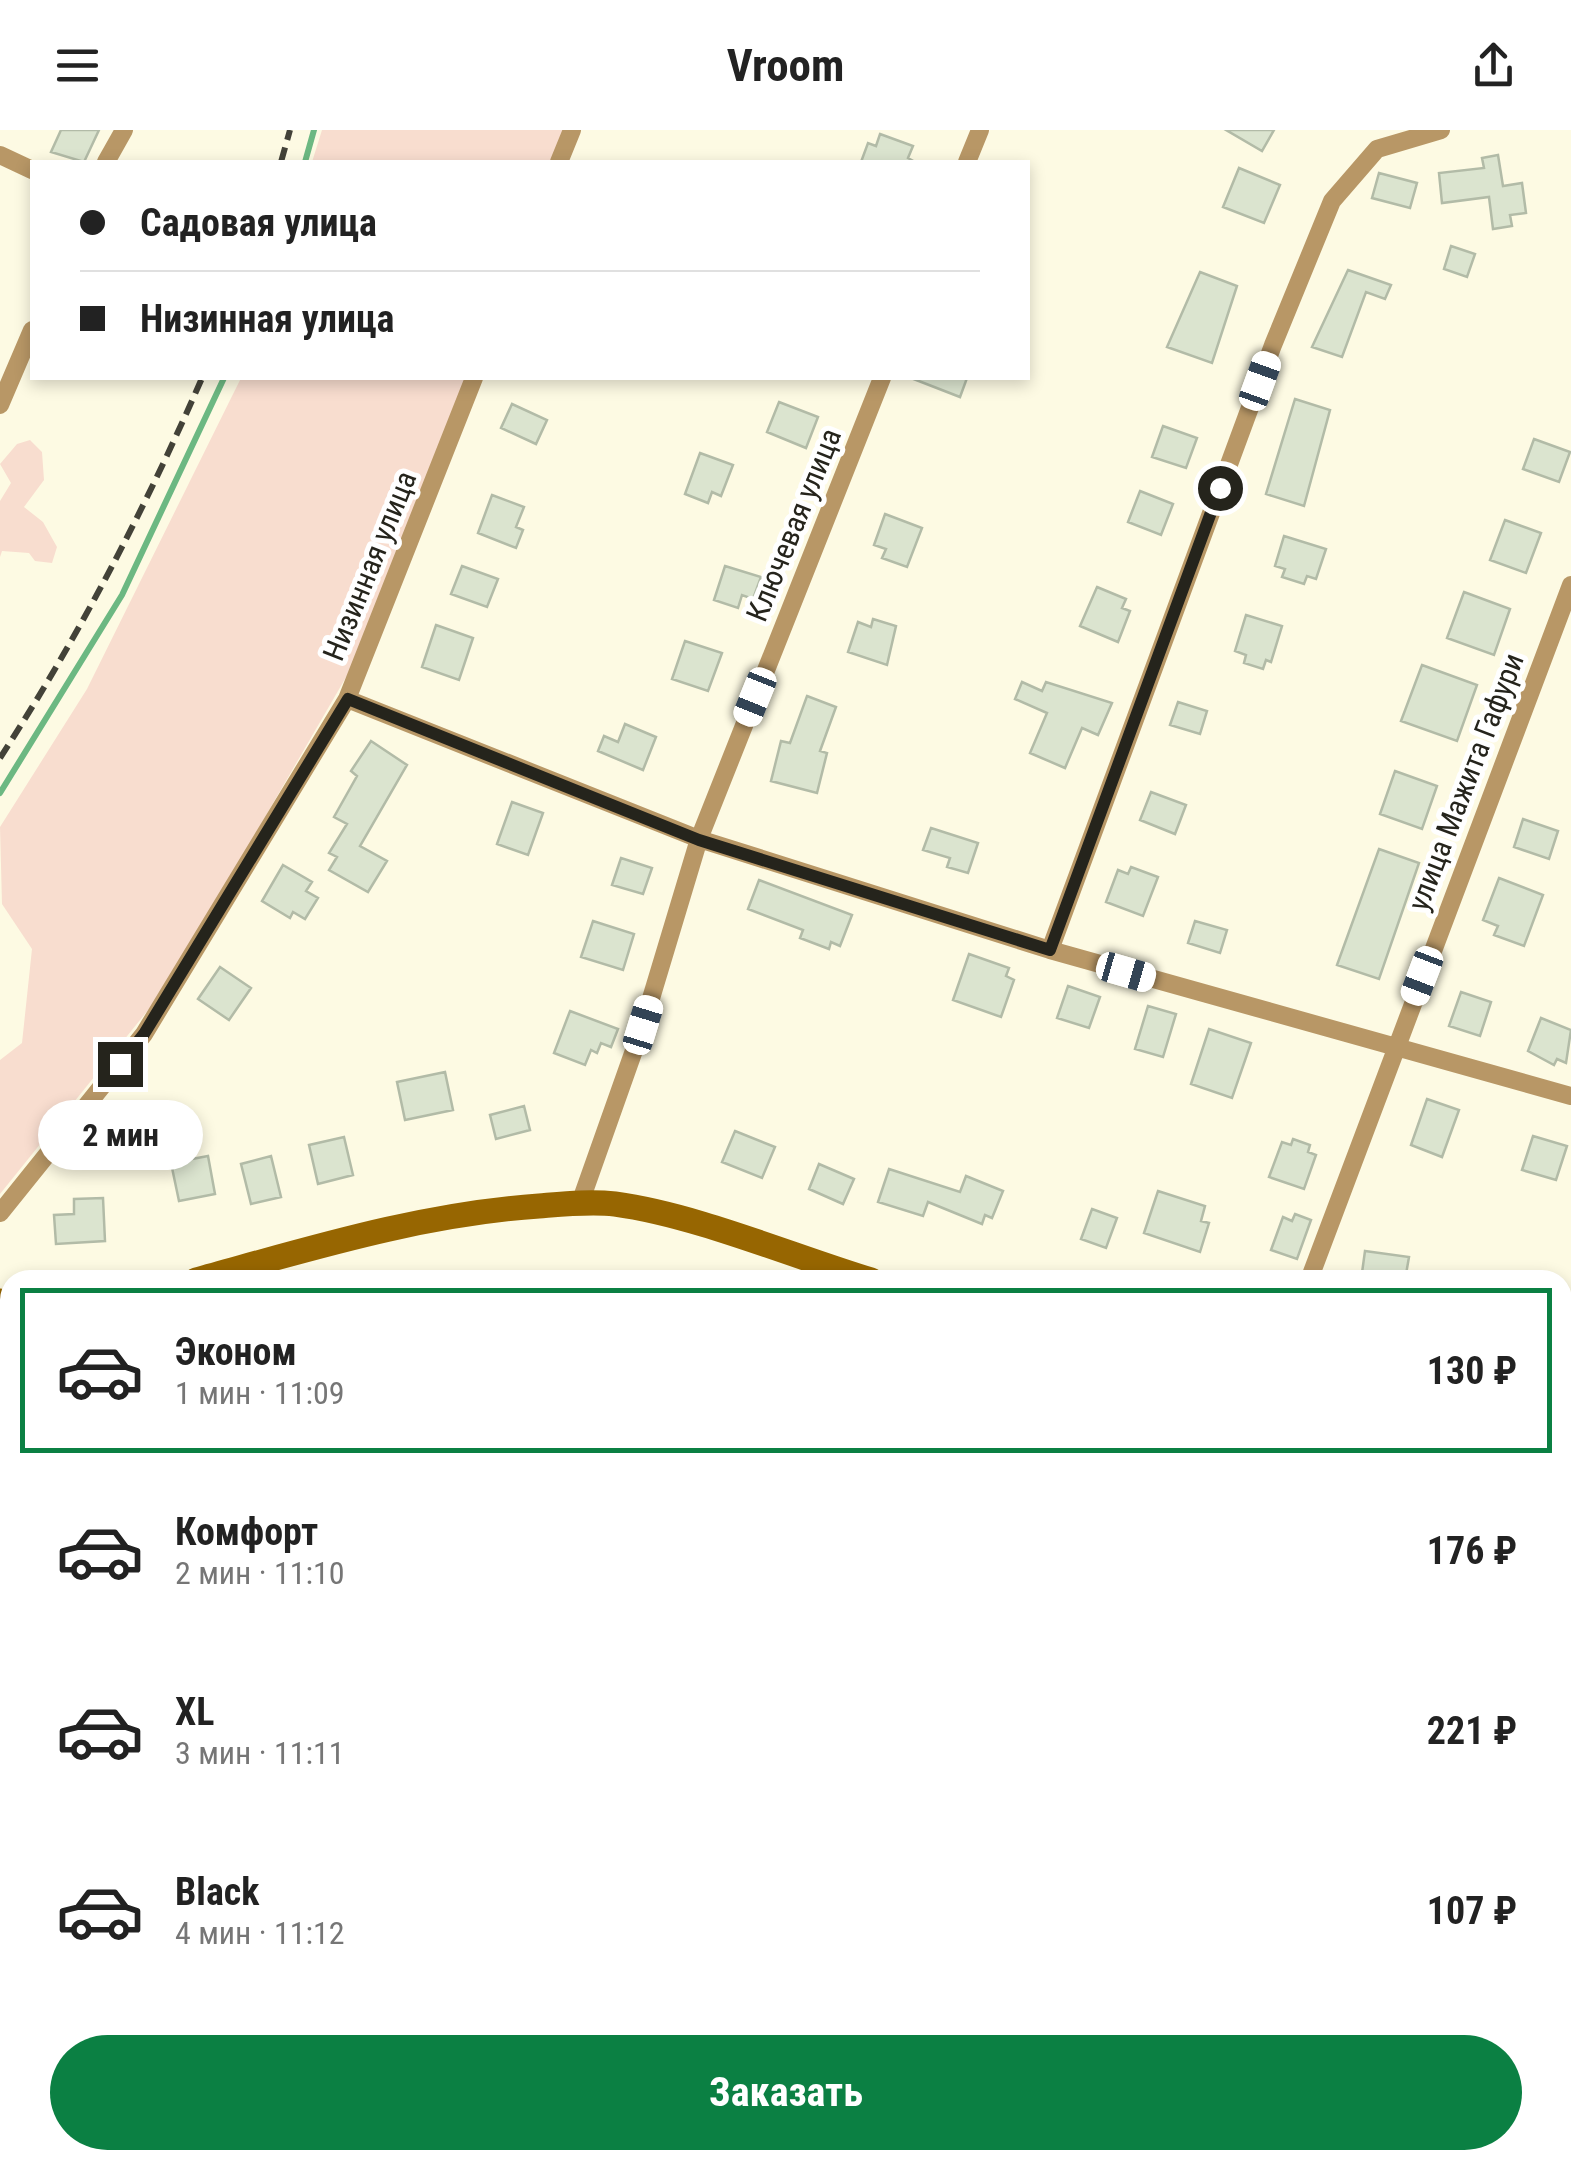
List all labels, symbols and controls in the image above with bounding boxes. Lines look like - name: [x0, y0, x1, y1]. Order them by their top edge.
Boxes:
- icon: menu: [50, 38, 105, 93]
- icon: share: [1466, 38, 1521, 93]
- text: Vroom: [727, 39, 844, 92]
- text: Садовая улица: [140, 201, 377, 245]
- text: Низинная улица: [140, 297, 395, 341]
- car: [1236, 348, 1284, 414]
- street label: Ключевая улица: [739, 423, 848, 626]
- street label: Низинная улица: [316, 466, 423, 666]
- route start: [1198, 466, 1243, 511]
- street label: улица Мажита Гафури: [1400, 648, 1531, 915]
- car: [730, 664, 780, 730]
- car: [1397, 943, 1447, 1009]
- car: [1093, 949, 1159, 995]
- car: [620, 992, 666, 1058]
- route end: [98, 1042, 143, 1087]
- callout: 2 мин: [38, 1099, 202, 1169]
- text: 2 мин: [82, 1116, 159, 1154]
- icon: car: [55, 1326, 145, 1416]
- text: Эконом: [175, 1330, 297, 1374]
- text: 130 ₽: [1427, 1349, 1517, 1393]
- text: 1 мин · 11:09: [175, 1374, 345, 1412]
- icon: car: [55, 1506, 145, 1596]
- text: Комфорт: [175, 1510, 318, 1554]
- text: 176 ₽: [1427, 1529, 1517, 1573]
- text: 2 мин · 11:10: [175, 1554, 345, 1592]
- icon: car: [55, 1686, 145, 1776]
- text: XL: [175, 1690, 214, 1734]
- text: 221 ₽: [1427, 1709, 1517, 1753]
- text: 3 мин · 11:11: [175, 1734, 345, 1772]
- icon: car: [55, 1866, 145, 1956]
- text: Black: [175, 1870, 259, 1914]
- text: 107 ₽: [1427, 1889, 1517, 1933]
- text: 4 мин · 11:12: [175, 1914, 345, 1952]
- button: Заказать: [50, 2035, 1522, 2150]

